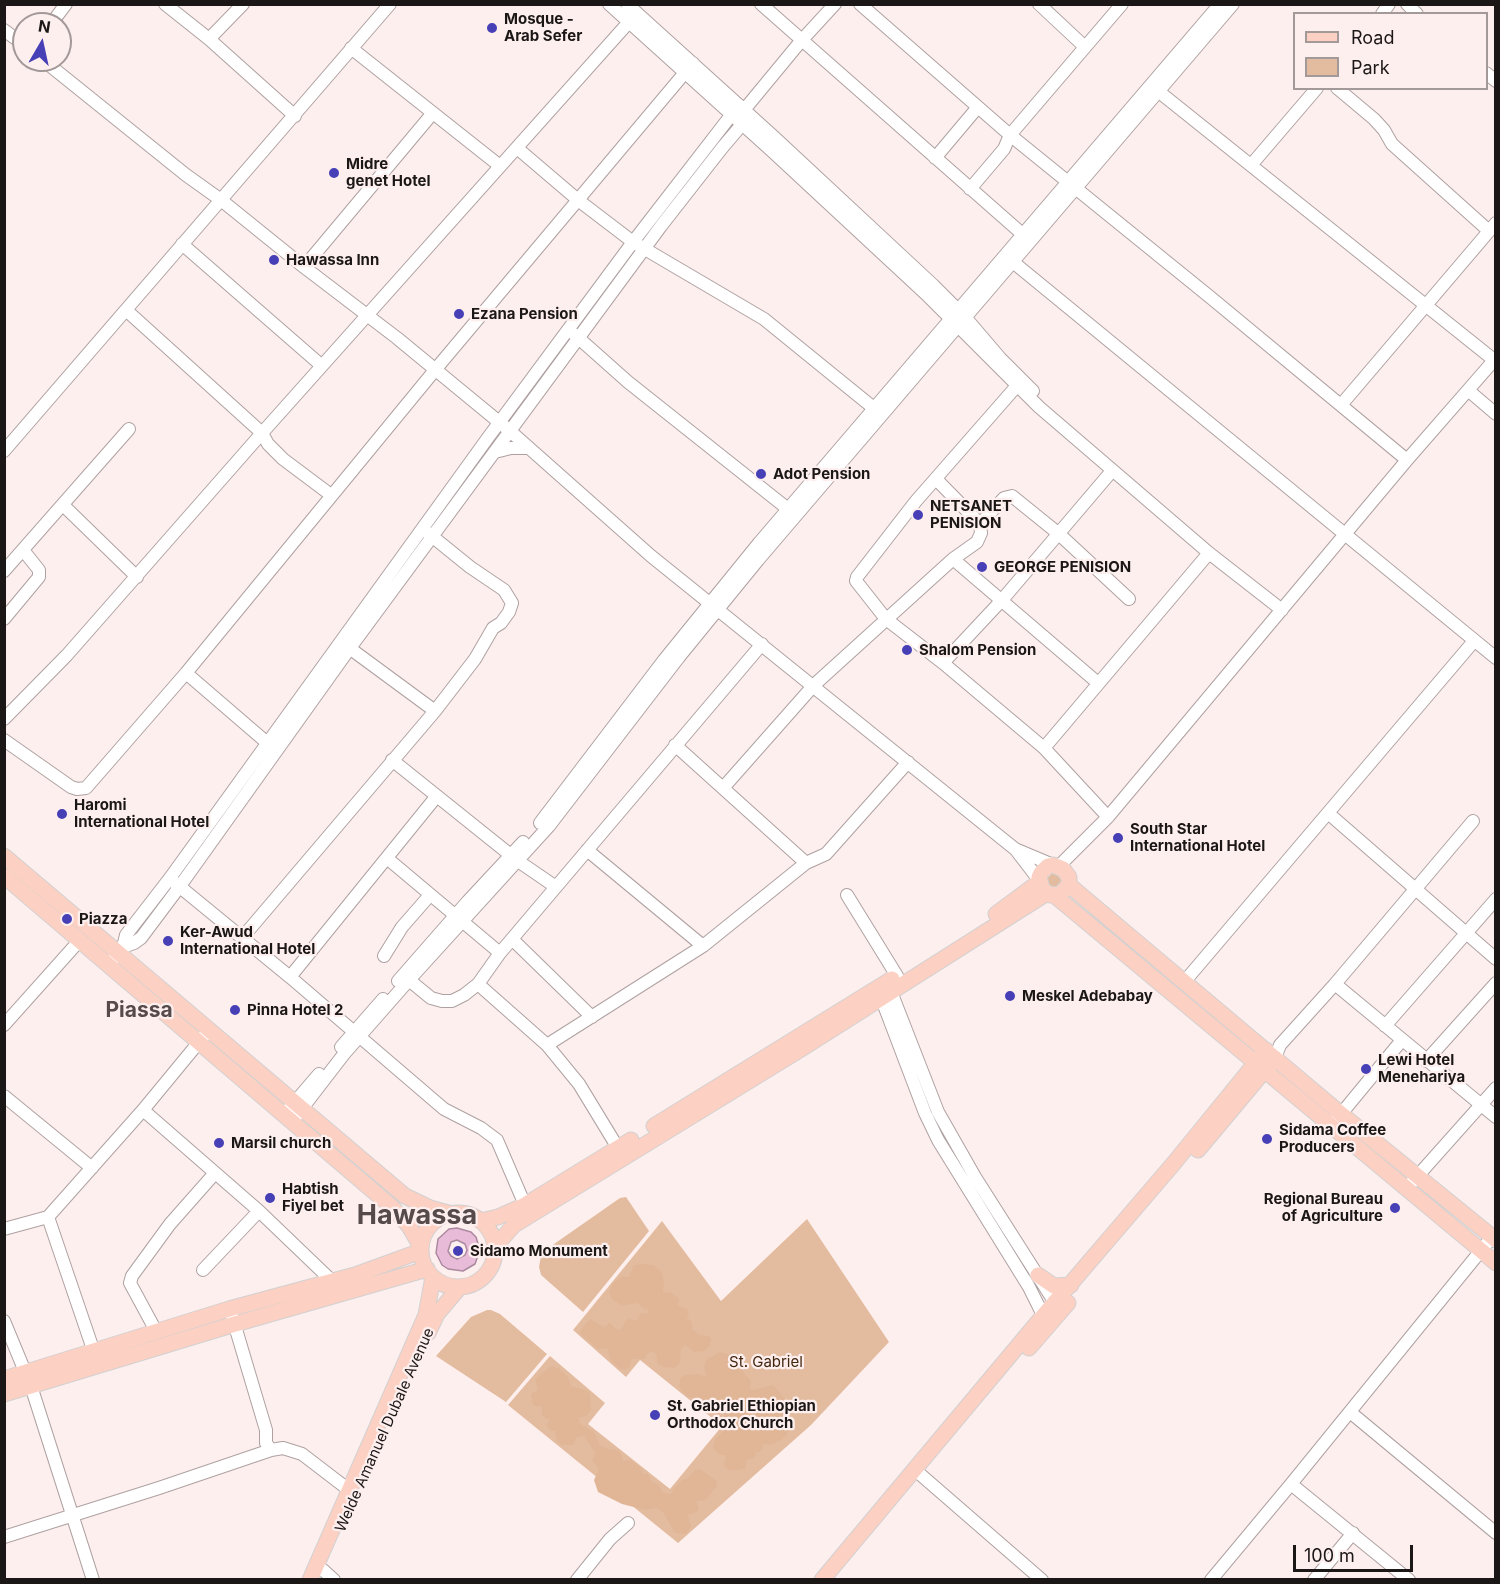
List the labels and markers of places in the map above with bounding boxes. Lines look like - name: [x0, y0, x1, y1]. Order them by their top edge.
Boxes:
- place label: Mosque - Arab Sefer: [504, 10, 582, 45]
- marker: Mosque - Arab Sefer: [485, 21, 499, 35]
- place label: Midre genet Hotel: [346, 155, 430, 190]
- marker: Midre genet Hotel: [327, 166, 341, 180]
- place label: Hawassa Inn: [286, 251, 379, 269]
- marker: Hawassa Inn: [267, 253, 281, 267]
- place label: Ezana Pension: [471, 305, 578, 323]
- marker: Ezana Pension: [452, 307, 466, 321]
- place label: Adot Pension: [773, 465, 870, 483]
- marker: Adot Pension: [754, 467, 768, 481]
- place label: NETSANET PENISION: [930, 497, 1012, 532]
- marker: NETSANET PENISION: [911, 508, 925, 522]
- place label: GEORGE PENISION: [994, 558, 1131, 576]
- marker: GEORGE PENISION: [975, 560, 989, 574]
- place label: Shalom Pension: [919, 641, 1036, 659]
- marker: Shalom Pension: [900, 643, 914, 657]
- place label: Haromi International Hotel: [74, 796, 209, 831]
- marker: Haromi International Hotel: [55, 807, 69, 821]
- place label: South Star International Hotel: [1130, 820, 1265, 855]
- marker: South Star International Hotel: [1111, 831, 1125, 845]
- place label: Piazza: [79, 910, 127, 928]
- marker: Piazza: [60, 912, 74, 926]
- place label: Ker-Awud International Hotel: [180, 923, 315, 958]
- marker: Ker-Awud International Hotel: [161, 934, 175, 948]
- place label: Meskel Adebabay: [1022, 987, 1153, 1005]
- marker: Meskel Adebabay: [1003, 989, 1017, 1003]
- place label: Pinna Hotel 2: [247, 1001, 343, 1019]
- marker: Pinna Hotel 2: [228, 1003, 242, 1017]
- place label: Lewi Hotel Menehariya: [1378, 1051, 1465, 1086]
- marker: Lewi Hotel Menehariya: [1359, 1062, 1373, 1076]
- place label: Sidama Coffee Producers: [1279, 1121, 1386, 1156]
- marker: Sidama Coffee Producers: [1260, 1132, 1274, 1146]
- place label: Marsil church: [231, 1134, 331, 1152]
- marker: Marsil church: [212, 1136, 226, 1150]
- place label: Habtish Fiyel bet: [282, 1180, 344, 1215]
- place label: Regional Bureau of Agriculture: [1264, 1190, 1383, 1225]
- marker: Habtish Fiyel bet: [263, 1191, 277, 1205]
- marker: Regional Bureau of Agriculture: [1388, 1201, 1402, 1215]
- place label: Sidamo Monument: [470, 1242, 608, 1260]
- marker: Sidamo Monument: [451, 1244, 465, 1258]
- place label: St. Gabriel Ethiopian Orthodox Church: [667, 1397, 816, 1432]
- marker: St. Gabriel Ethiopian Orthodox Church: [648, 1408, 662, 1422]

